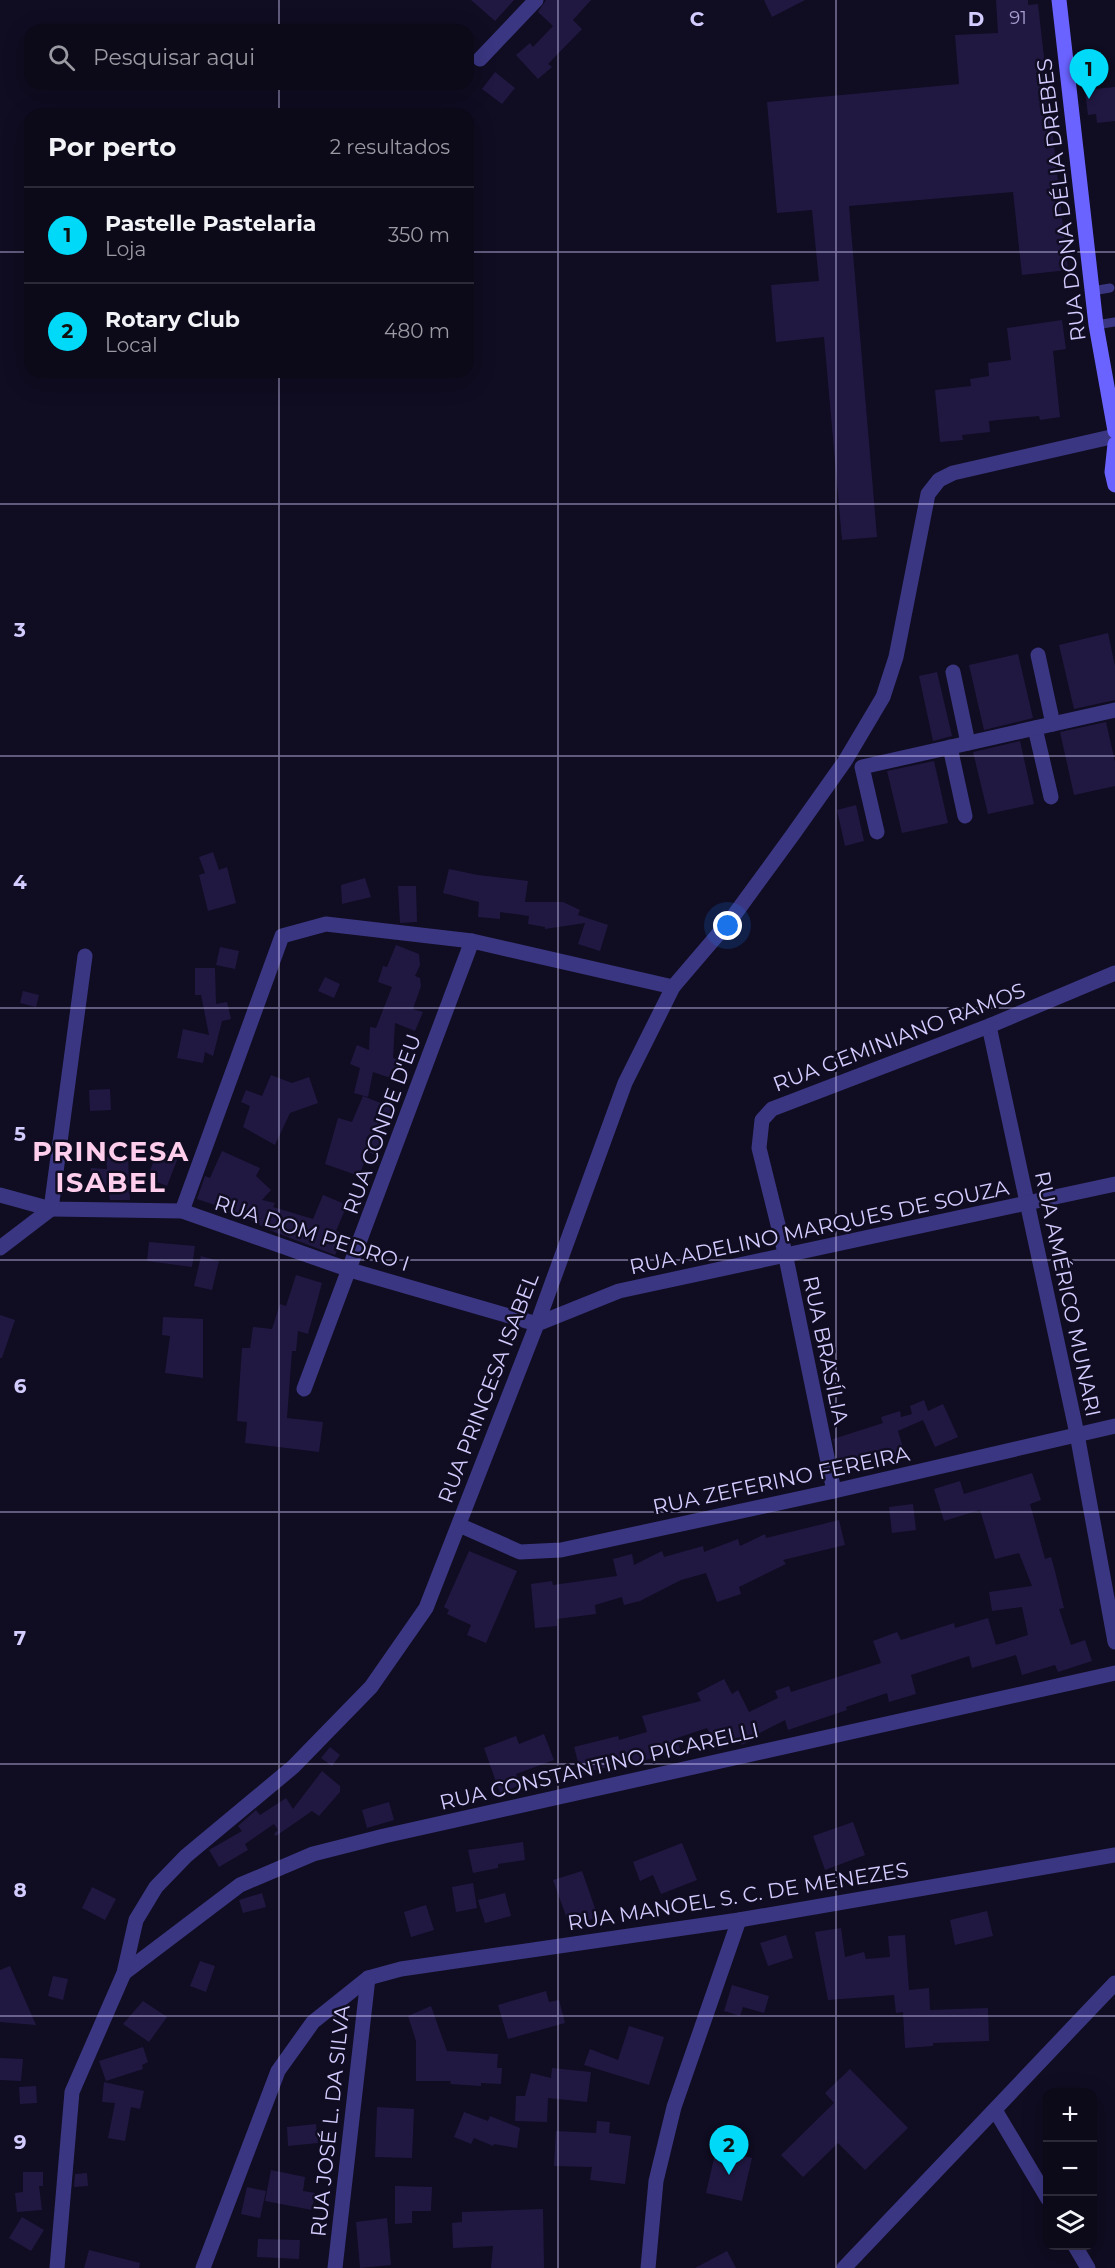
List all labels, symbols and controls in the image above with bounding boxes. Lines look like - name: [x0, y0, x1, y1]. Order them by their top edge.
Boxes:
- text: C: [690, 7, 705, 31]
- text: D: [968, 7, 984, 31]
- house number: 91: [1009, 7, 1027, 29]
- search box: [24, 24, 474, 90]
- icon: search: [45, 41, 78, 74]
- text: Pesquisar aqui: [93, 44, 255, 71]
- pin: 1: [1070, 50, 1108, 99]
- street label: RUA DONA DÉLIA DREBES: [1031, 57, 1091, 343]
- text: Por perto: [48, 131, 176, 163]
- text: 2 resultados: [330, 135, 450, 159]
- text: Pastelle Pastelaria: [105, 210, 316, 237]
- text: 1: [64, 223, 71, 247]
- text: 350 m: [388, 223, 450, 247]
- text: Loja: [105, 237, 146, 261]
- text: Rotary Club: [105, 306, 240, 333]
- text: 2: [62, 319, 73, 343]
- text: 480 m: [384, 319, 450, 343]
- text: Local: [105, 333, 158, 357]
- text: 3: [13, 618, 26, 642]
- text: 4: [13, 870, 27, 894]
- your location: [713, 911, 742, 940]
- street label: RUA GEMINIANO RAMOS: [769, 977, 1029, 1097]
- street label: RUA CONDE D'EU: [338, 1031, 426, 1217]
- text: 5: [14, 1122, 26, 1146]
- district label: PRINCESA ISABEL: [32, 1135, 190, 1199]
- street label: RUA AMÉRICO MUNARI: [1030, 1169, 1106, 1419]
- street label: RUA ADELINO MARQUES DE SOUZA: [627, 1174, 1012, 1279]
- street label: RUA DOM PEDRO I: [211, 1190, 413, 1276]
- street label: RUA PRINCESA ISABEL: [433, 1269, 544, 1507]
- street label: RUA BRASÍLIA: [798, 1273, 854, 1427]
- text: 6: [14, 1374, 27, 1398]
- street label: RUA ZEFERINO FEREIRA: [650, 1440, 913, 1519]
- text: 7: [14, 1626, 26, 1650]
- street label: RUA CONSTANTINO PICARELLI: [437, 1717, 761, 1815]
- street label: RUA MANOEL S. C. DE MENEZES: [566, 1857, 910, 1935]
- text: 8: [13, 1878, 27, 1902]
- street label: RUA JOSÉ L. DA SILVA: [305, 2003, 355, 2238]
- map controls: [1043, 2088, 1097, 2250]
- button: +: [1043, 2088, 1097, 2142]
- pin: 2: [710, 2126, 748, 2175]
- text: 9: [14, 2130, 26, 2154]
- button: −: [1043, 2142, 1097, 2196]
- button: layers: [1043, 2196, 1097, 2250]

